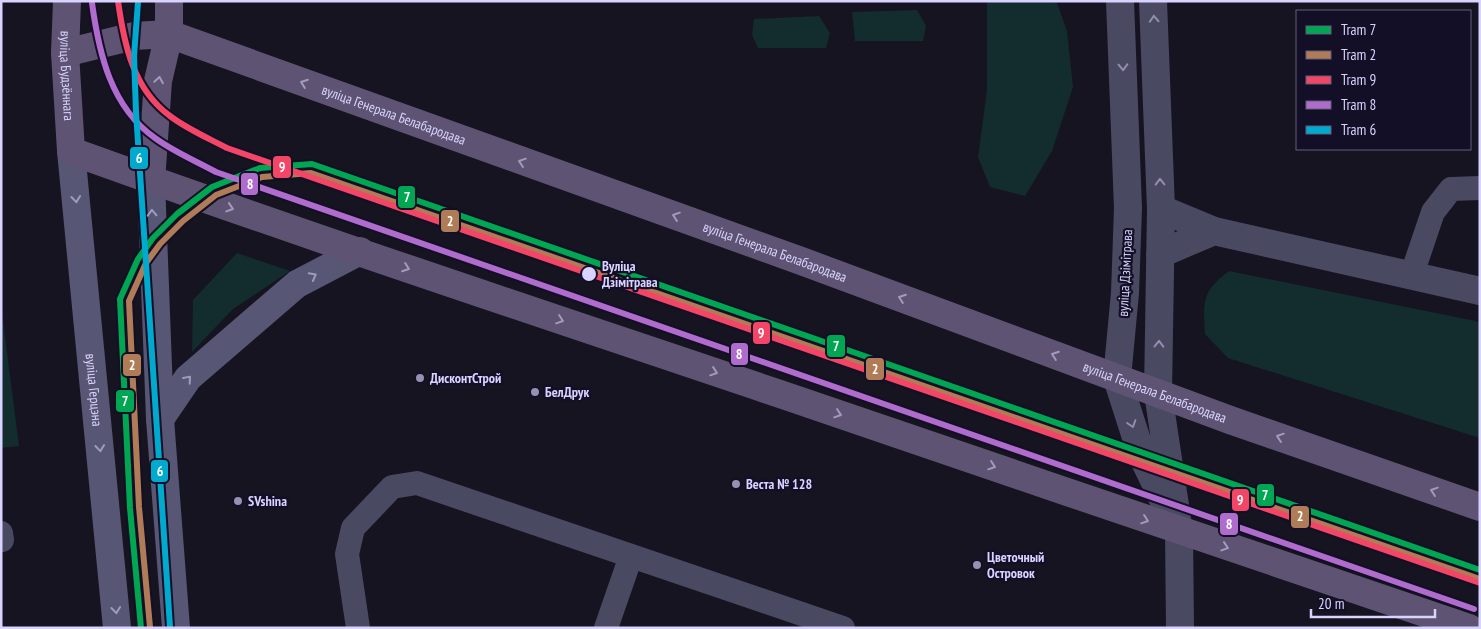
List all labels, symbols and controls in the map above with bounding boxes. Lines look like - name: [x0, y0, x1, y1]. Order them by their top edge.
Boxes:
- legend: [1296, 10, 1471, 150]
- one-way arrow: [1148, 15, 1159, 23]
- text: Tram 7: [1341, 20, 1376, 39]
- street label: вуліца Будзённага: [56, 31, 78, 121]
- text: Tram 2: [1341, 45, 1376, 64]
- one-way arrow: [1117, 64, 1128, 72]
- text: Tram 9: [1341, 70, 1376, 89]
- one-way arrow: [154, 76, 164, 85]
- one-way arrow: [300, 79, 308, 89]
- street label: вуліца Генерала Белабародава: [319, 81, 468, 149]
- text: Tram 8: [1341, 95, 1376, 114]
- text: Tram 6: [1341, 120, 1376, 139]
- line badge: 6: [129, 146, 149, 170]
- text: 6: [136, 149, 143, 167]
- line badge: 9: [272, 155, 292, 179]
- text: 9: [279, 158, 286, 176]
- one-way arrow: [519, 158, 527, 168]
- line badge: 8: [240, 172, 259, 196]
- text: 8: [247, 175, 253, 193]
- one-way arrow: [1155, 177, 1165, 185]
- line badge: 7: [397, 185, 416, 209]
- text: 7: [404, 188, 411, 206]
- one-way arrow: [70, 196, 81, 204]
- one-way arrow: [225, 203, 234, 213]
- one-way arrow: [147, 209, 157, 216]
- line badge: 2: [440, 209, 460, 233]
- text: 2: [447, 212, 453, 230]
- one-way arrow: [672, 212, 680, 222]
- street label: вуліца Генерала Белабародава: [701, 217, 849, 286]
- street label: вуліца Дзімітрава: [1114, 229, 1136, 317]
- place label: Вуліца Дзімітрава: [602, 257, 658, 291]
- one-way arrow: [401, 262, 409, 272]
- marker: Вуліца Дзімітрава: [580, 265, 598, 283]
- one-way arrow: [308, 272, 317, 282]
- one-way arrow: [899, 294, 907, 304]
- one-way arrow: [555, 314, 563, 324]
- line badge: 9: [752, 321, 771, 345]
- text: 9: [758, 324, 765, 342]
- line badge: 7: [826, 334, 846, 358]
- text: 7: [833, 337, 840, 355]
- one-way arrow: [1154, 340, 1164, 348]
- line badge: 8: [730, 342, 749, 366]
- text: 8: [736, 345, 742, 363]
- one-way arrow: [1051, 350, 1060, 361]
- street label: вуліца Герцэна: [82, 353, 107, 427]
- line badge: 2: [122, 353, 142, 377]
- text: 2: [129, 356, 135, 374]
- line badge: 2: [865, 357, 885, 381]
- street label: вуліца Генерала Белабародава: [1081, 357, 1229, 427]
- text: 2: [872, 360, 878, 378]
- one-way arrow: [709, 366, 717, 376]
- place label: ДисконтСтрой: [430, 369, 501, 387]
- marker: ДисконтСтрой: [414, 372, 426, 384]
- one-way arrow: [182, 376, 191, 385]
- place label: БелДрук: [545, 383, 589, 401]
- marker: БелДрук: [529, 386, 541, 398]
- line badge: 7: [115, 389, 135, 413]
- text: 7: [122, 392, 129, 410]
- one-way arrow: [833, 408, 842, 418]
- one-way arrow: [1126, 419, 1136, 428]
- one-way arrow: [1277, 433, 1285, 443]
- one-way arrow: [94, 445, 105, 453]
- line badge: 6: [150, 459, 169, 483]
- one-way arrow: [987, 460, 996, 470]
- text: 6: [157, 462, 164, 480]
- place label: Веста № 128: [746, 475, 812, 493]
- marker: Веста № 128: [730, 478, 742, 490]
- line badge: 7: [1256, 483, 1275, 507]
- text: 7: [1262, 486, 1269, 504]
- one-way arrow: [1430, 487, 1438, 497]
- line badge: 9: [1231, 488, 1250, 512]
- text: 9: [1237, 491, 1244, 509]
- place label: SVshina: [248, 492, 287, 510]
- marker: SVshina: [232, 495, 244, 507]
- line badge: 2: [1290, 505, 1310, 529]
- text: 2: [1297, 507, 1303, 525]
- line badge: 8: [1219, 512, 1239, 536]
- one-way arrow: [1140, 514, 1149, 524]
- text: 8: [1226, 515, 1232, 533]
- one-way arrow: [1220, 541, 1229, 551]
- place label: Цветочный Островок: [987, 548, 1044, 582]
- marker: Цветочный Островок: [971, 559, 983, 571]
- scale bar: [1311, 586, 1435, 618]
- text: 20 m: [1318, 594, 1344, 613]
- one-way arrow: [110, 606, 121, 614]

